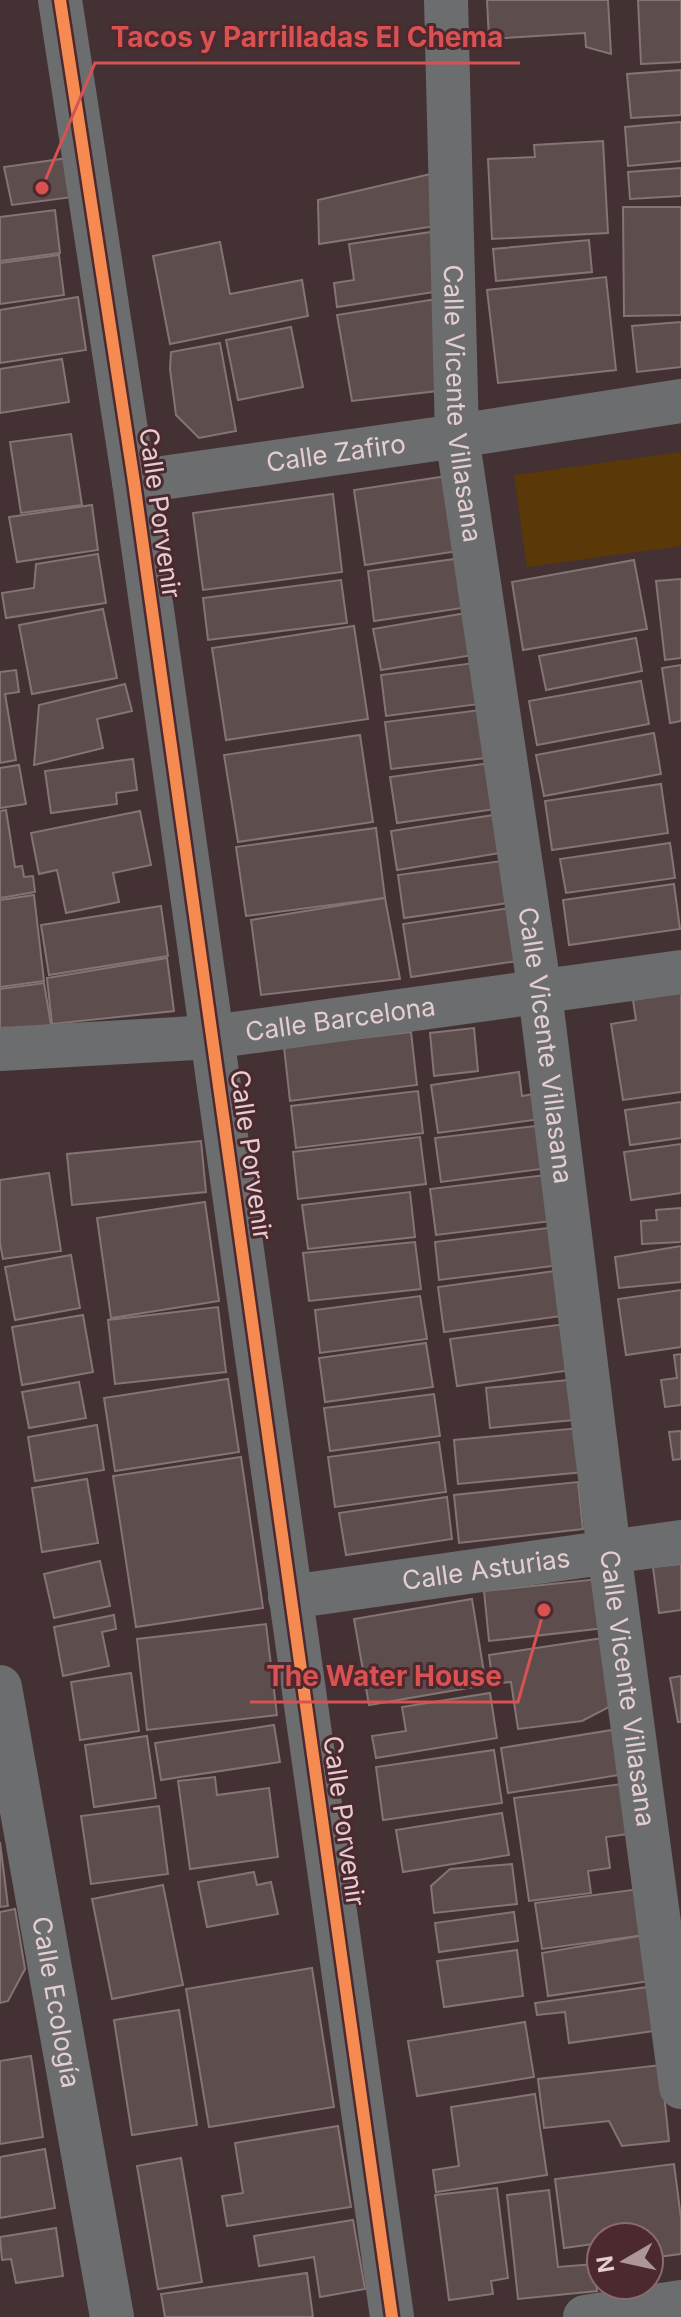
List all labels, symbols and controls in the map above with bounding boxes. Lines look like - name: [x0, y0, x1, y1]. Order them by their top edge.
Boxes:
- callout: Tacos y Parrilladas El Chema: [95, 11, 520, 63]
- text: Tacos y Parrilladas El Chema: [111, 20, 503, 54]
- street label: Calle Vicente Villasana: [438, 264, 489, 544]
- street label: Calle Porvenir: [133, 426, 188, 600]
- street label: Calle Zafiro: [264, 427, 408, 478]
- street label: Calle Vicente Villasana: [512, 905, 579, 1186]
- street label: Calle Barcelona: [243, 990, 437, 1047]
- street label: Calle Porvenir: [224, 1068, 279, 1242]
- street label: Calle Asturias: [400, 1542, 572, 1596]
- street label: Calle Vicente Villasana: [594, 1548, 662, 1828]
- callout: The Water House: [250, 1650, 518, 1702]
- text: The Water House: [266, 1659, 502, 1693]
- street label: Calle Porvenir: [317, 1734, 372, 1908]
- street label: Calle Ecología: [26, 1914, 87, 2090]
- north arrow: [585, 2221, 665, 2301]
- text: N: [591, 2254, 619, 2274]

